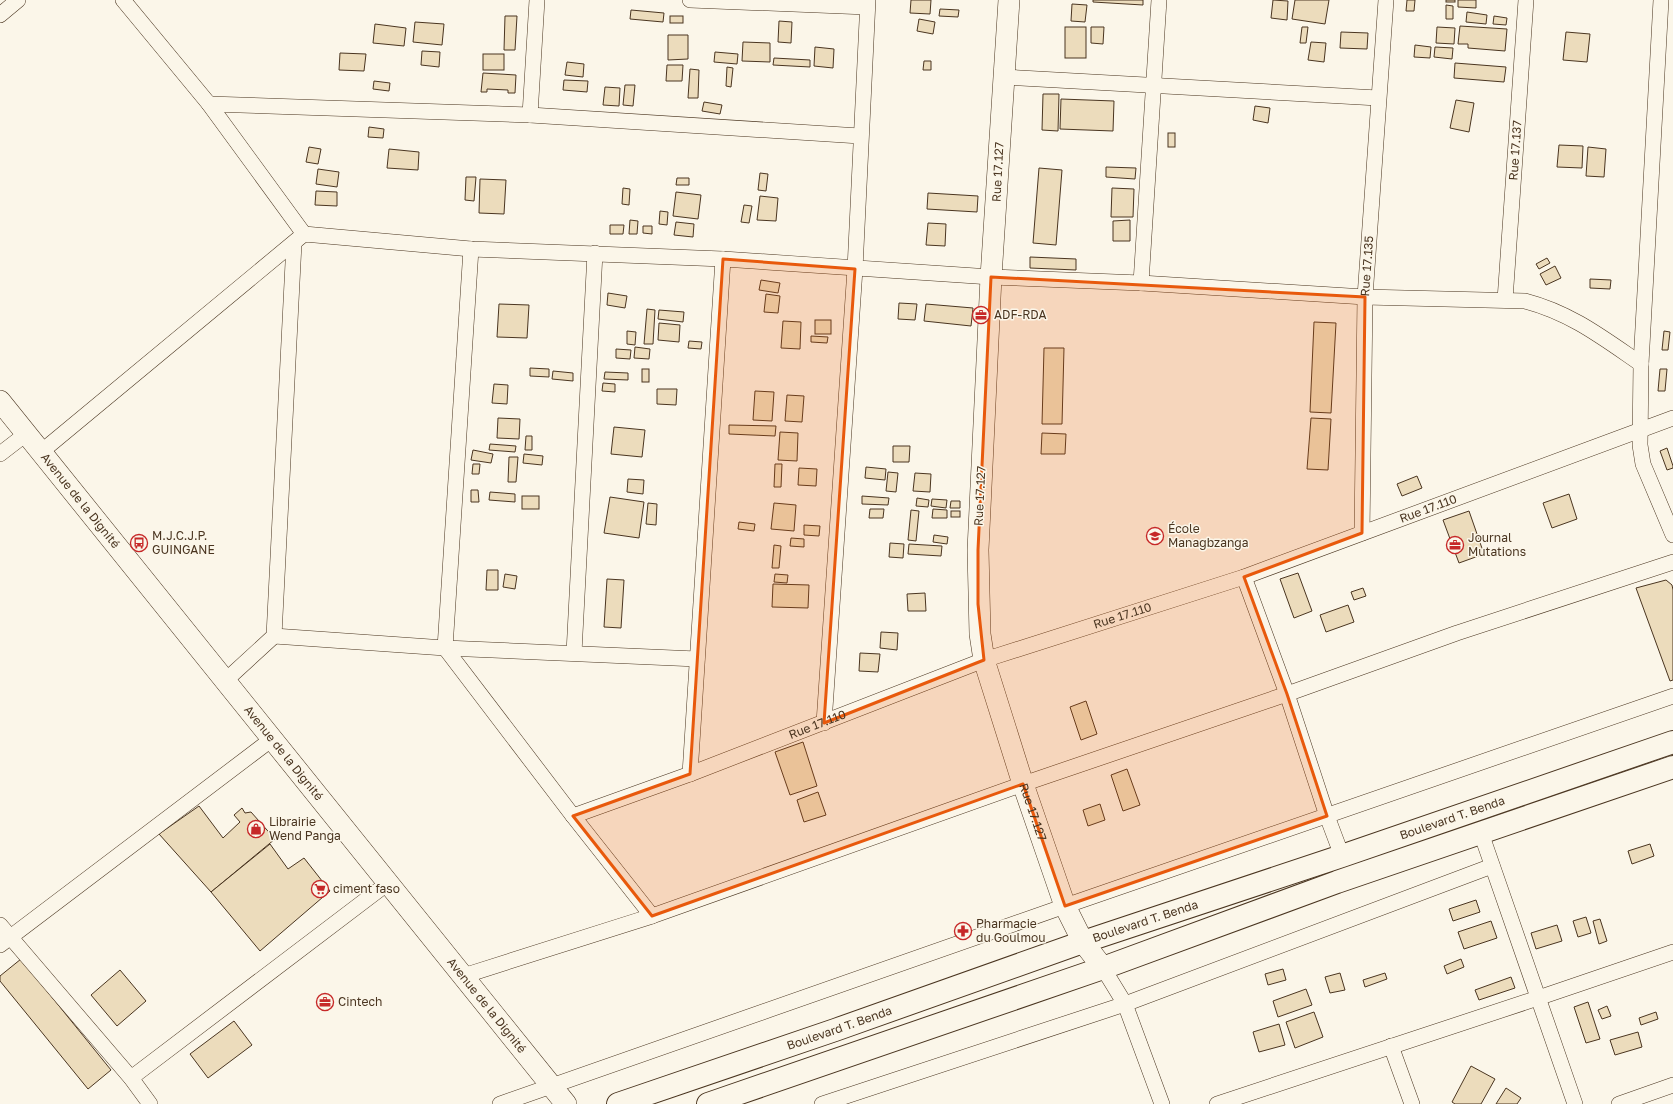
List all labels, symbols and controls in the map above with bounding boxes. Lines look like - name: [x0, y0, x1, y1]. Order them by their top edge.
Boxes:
- street label: Rue 17.137: [1505, 120, 1525, 181]
- street label: Rue 17.127: [988, 142, 1007, 202]
- street label: Rue 17.135: [1357, 235, 1376, 297]
- office icon: ADF-RDA: [971, 305, 991, 325]
- place label: ADF-RDA: [994, 307, 1047, 322]
- street label: Avenue de la Dignité: [38, 450, 123, 551]
- street label: Rue 17.127: [970, 466, 989, 526]
- street label: Rue 17.110: [1397, 491, 1459, 526]
- place label: École Managbzanga: [1168, 521, 1248, 550]
- school or university icon: École Managbzanga: [1145, 526, 1165, 546]
- place label: M.J.C.J.P. GUINGANE: [152, 528, 215, 557]
- place label: Journal Mutations: [1468, 530, 1526, 559]
- bus stop icon: M.J.C.J.P. GUINGANE: [129, 533, 149, 553]
- office icon: Journal Mutations: [1445, 535, 1465, 555]
- street label: Rue 17.110: [1091, 599, 1153, 632]
- street label: Avenue de la Dignité: [241, 702, 327, 803]
- street label: Rue 17.110: [787, 706, 848, 742]
- street label: Rue 17.127: [1016, 781, 1050, 843]
- street label: Boulevard T. Benda: [1398, 792, 1507, 843]
- place label: Librairie Wend Panga: [269, 814, 341, 843]
- shop icon: Librairie Wend Panga: [246, 819, 266, 839]
- supermarket icon: ciment faso: [310, 879, 330, 899]
- place label: ciment faso: [333, 881, 400, 896]
- street label: Boulevard T. Benda: [1090, 896, 1200, 945]
- place label: Pharmacie du Goulmou: [976, 916, 1045, 945]
- pharmacy icon: Pharmacie du Goulmou: [953, 921, 973, 941]
- street label: Avenue de la Dignité: [444, 955, 530, 1056]
- office icon: Cintech: [315, 992, 335, 1012]
- place label: Cintech: [338, 994, 382, 1009]
- street label: Boulevard T. Benda: [785, 1002, 894, 1053]

